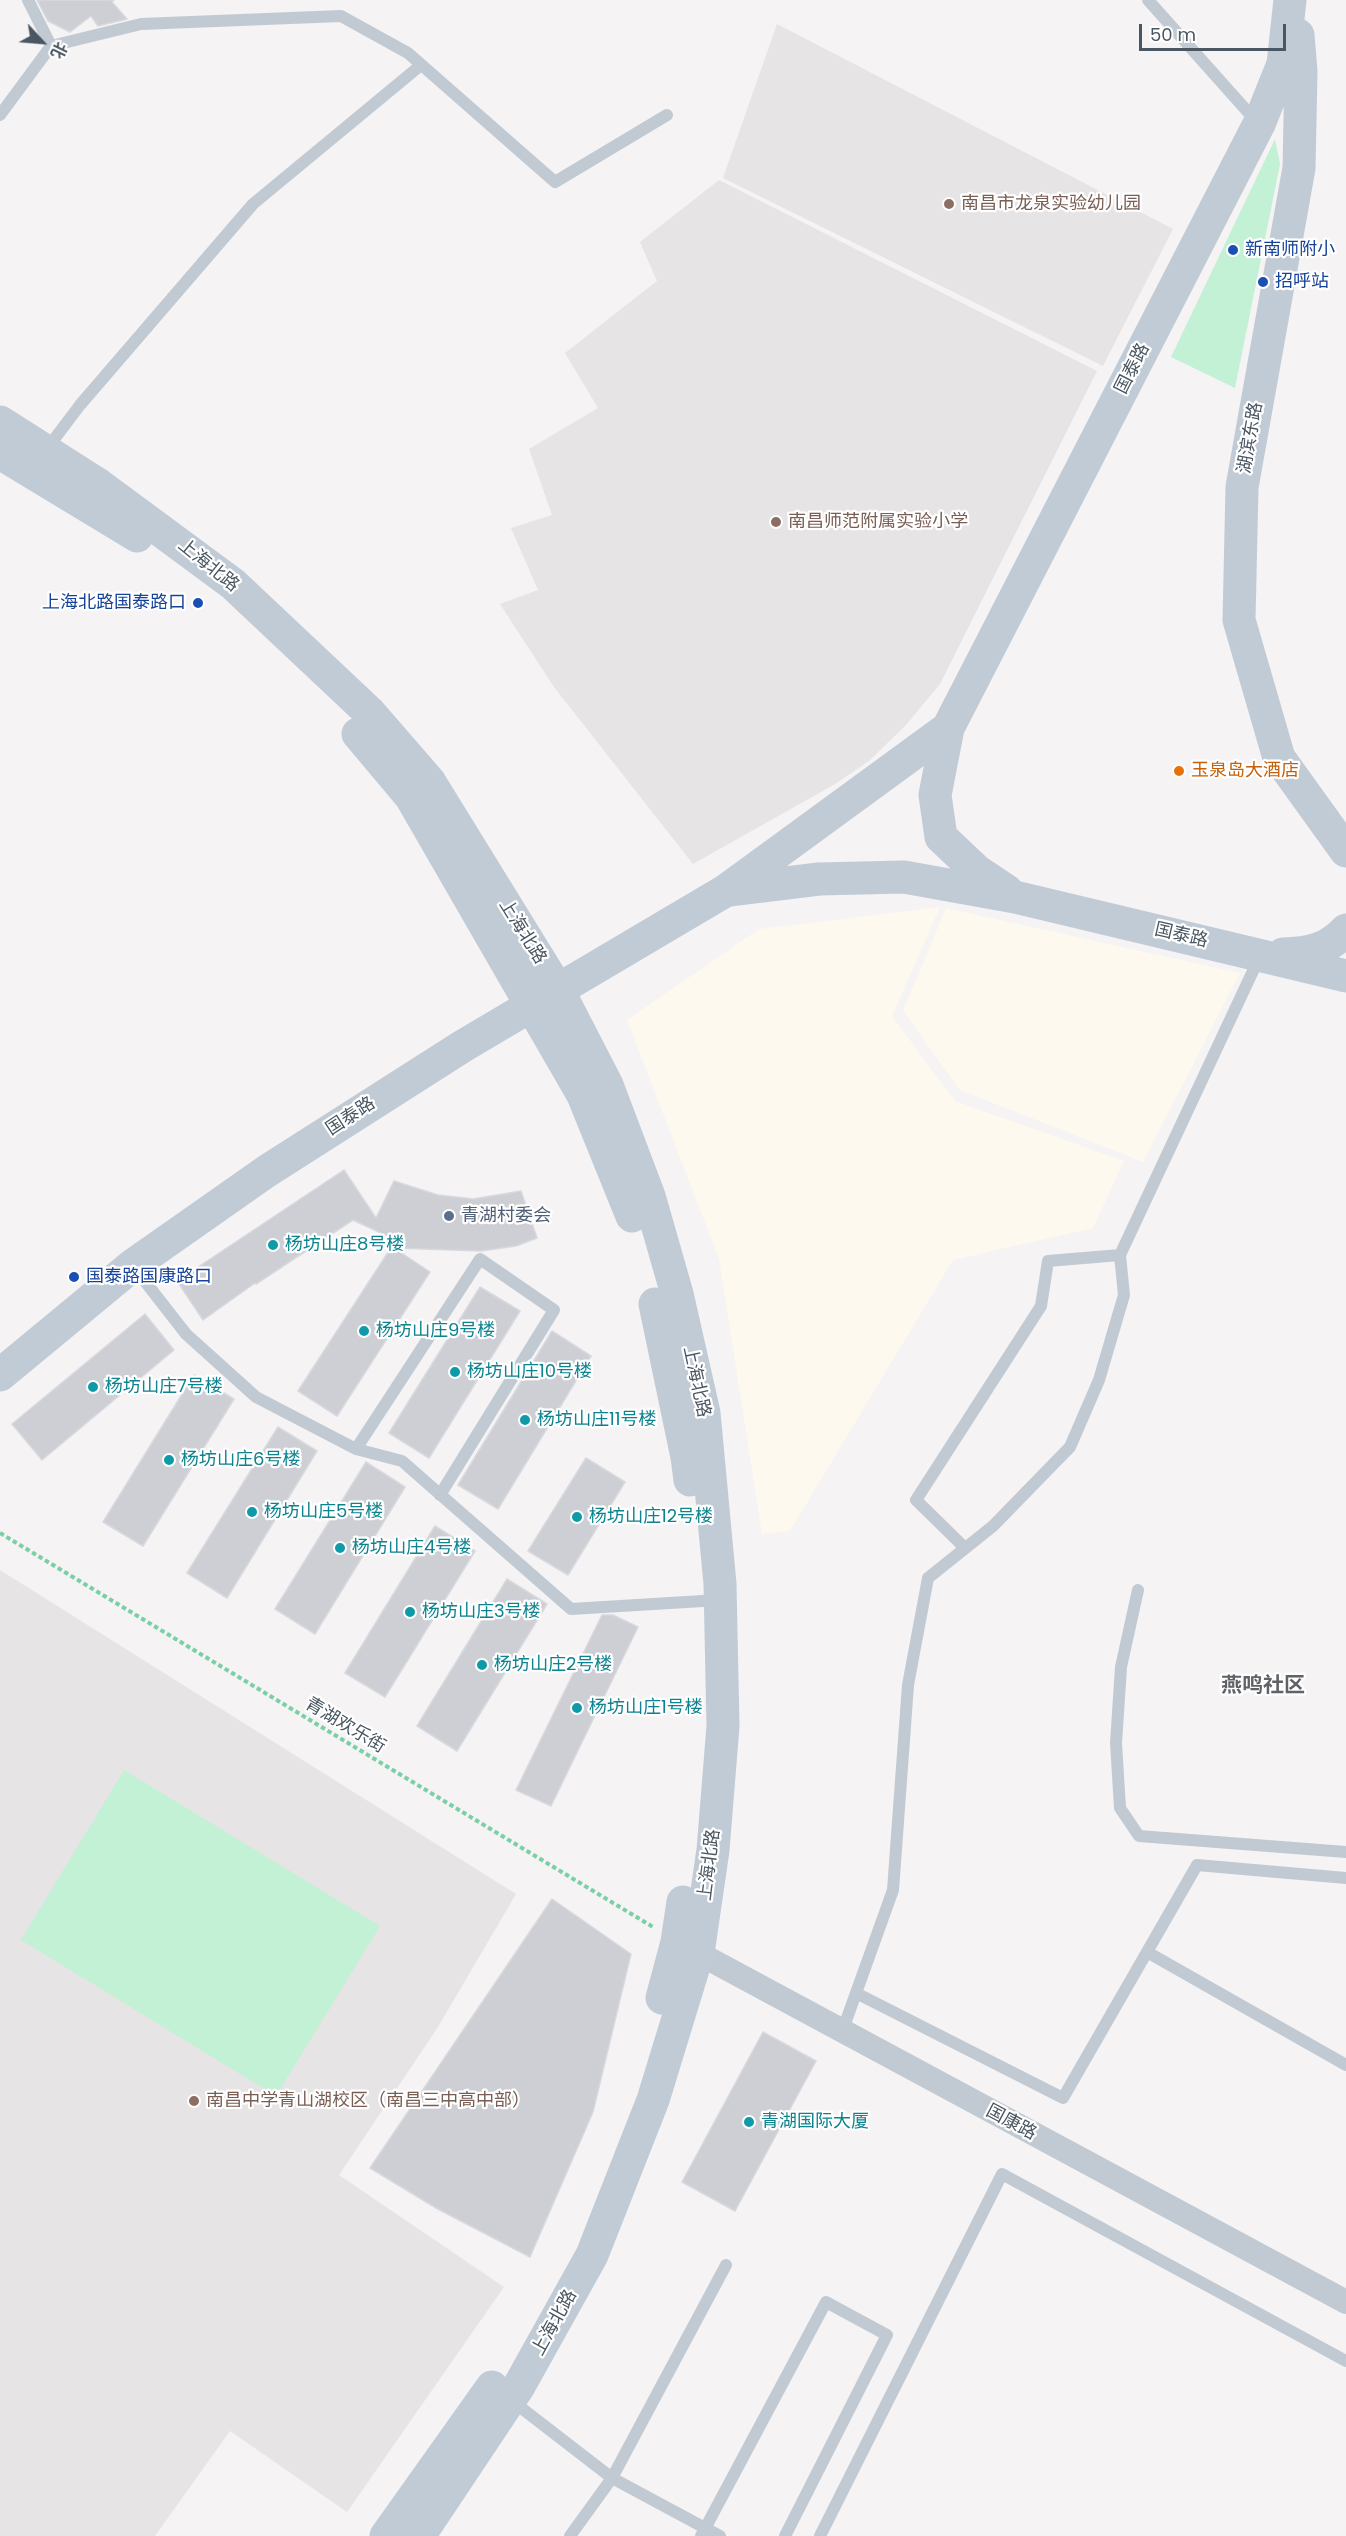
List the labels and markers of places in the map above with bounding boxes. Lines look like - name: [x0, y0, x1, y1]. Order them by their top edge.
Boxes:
- place label: 南昌市龙泉实验幼儿园: [961, 193, 1141, 215]
- marker: 南昌市龙泉实验幼儿园: [942, 197, 956, 211]
- place label: 新南师附小: [1245, 239, 1335, 261]
- marker: 新南师附小: [1226, 243, 1240, 257]
- place label: 招呼站: [1275, 271, 1329, 293]
- marker: 招呼站: [1256, 275, 1270, 289]
- place label: 南昌师范附属实验小学: [788, 511, 968, 533]
- marker: 南昌师范附属实验小学: [769, 515, 783, 529]
- place label: 上海北路国泰路口: [42, 592, 186, 614]
- marker: 上海北路国泰路口: [191, 596, 205, 610]
- place label: 玉泉岛大酒店: [1191, 760, 1299, 782]
- marker: 玉泉岛大酒店: [1172, 764, 1186, 778]
- place label: 青湖村委会: [461, 1205, 551, 1227]
- marker: 青湖村委会: [442, 1209, 456, 1223]
- place label: 杨坊山庄8号楼: [285, 1234, 404, 1256]
- marker: 杨坊山庄8号楼: [266, 1238, 280, 1252]
- place label: 国泰路国康路口: [86, 1266, 212, 1288]
- marker: 国泰路国康路口: [67, 1270, 81, 1284]
- place label: 杨坊山庄9号楼: [376, 1320, 495, 1342]
- marker: 杨坊山庄9号楼: [357, 1324, 371, 1338]
- place label: 杨坊山庄10号楼: [467, 1361, 592, 1383]
- marker: 杨坊山庄10号楼: [448, 1365, 462, 1379]
- place label: 杨坊山庄7号楼: [105, 1376, 223, 1398]
- marker: 杨坊山庄7号楼: [86, 1380, 100, 1394]
- place label: 杨坊山庄11号楼: [537, 1409, 657, 1431]
- marker: 杨坊山庄11号楼: [518, 1413, 532, 1427]
- place label: 杨坊山庄6号楼: [181, 1449, 300, 1471]
- marker: 杨坊山庄6号楼: [162, 1453, 176, 1467]
- place label: 杨坊山庄5号楼: [264, 1501, 383, 1523]
- marker: 杨坊山庄5号楼: [245, 1505, 259, 1519]
- place label: 杨坊山庄12号楼: [589, 1506, 713, 1528]
- marker: 杨坊山庄12号楼: [570, 1510, 584, 1524]
- place label: 杨坊山庄4号楼: [352, 1537, 471, 1559]
- marker: 杨坊山庄4号楼: [333, 1541, 347, 1555]
- place label: 杨坊山庄3号楼: [422, 1601, 541, 1623]
- marker: 杨坊山庄3号楼: [403, 1605, 417, 1619]
- place label: 杨坊山庄2号楼: [494, 1654, 612, 1676]
- marker: 杨坊山庄2号楼: [475, 1658, 489, 1672]
- place label: 杨坊山庄1号楼: [589, 1697, 703, 1719]
- marker: 杨坊山庄1号楼: [570, 1701, 584, 1715]
- place label: 南昌中学青山湖校区（南昌三中高中部）: [206, 2090, 530, 2112]
- marker: 南昌中学青山湖校区（南昌三中高中部）: [187, 2094, 201, 2108]
- place label: 青湖国际大厦: [761, 2111, 869, 2133]
- marker: 青湖国际大厦: [742, 2115, 756, 2129]

